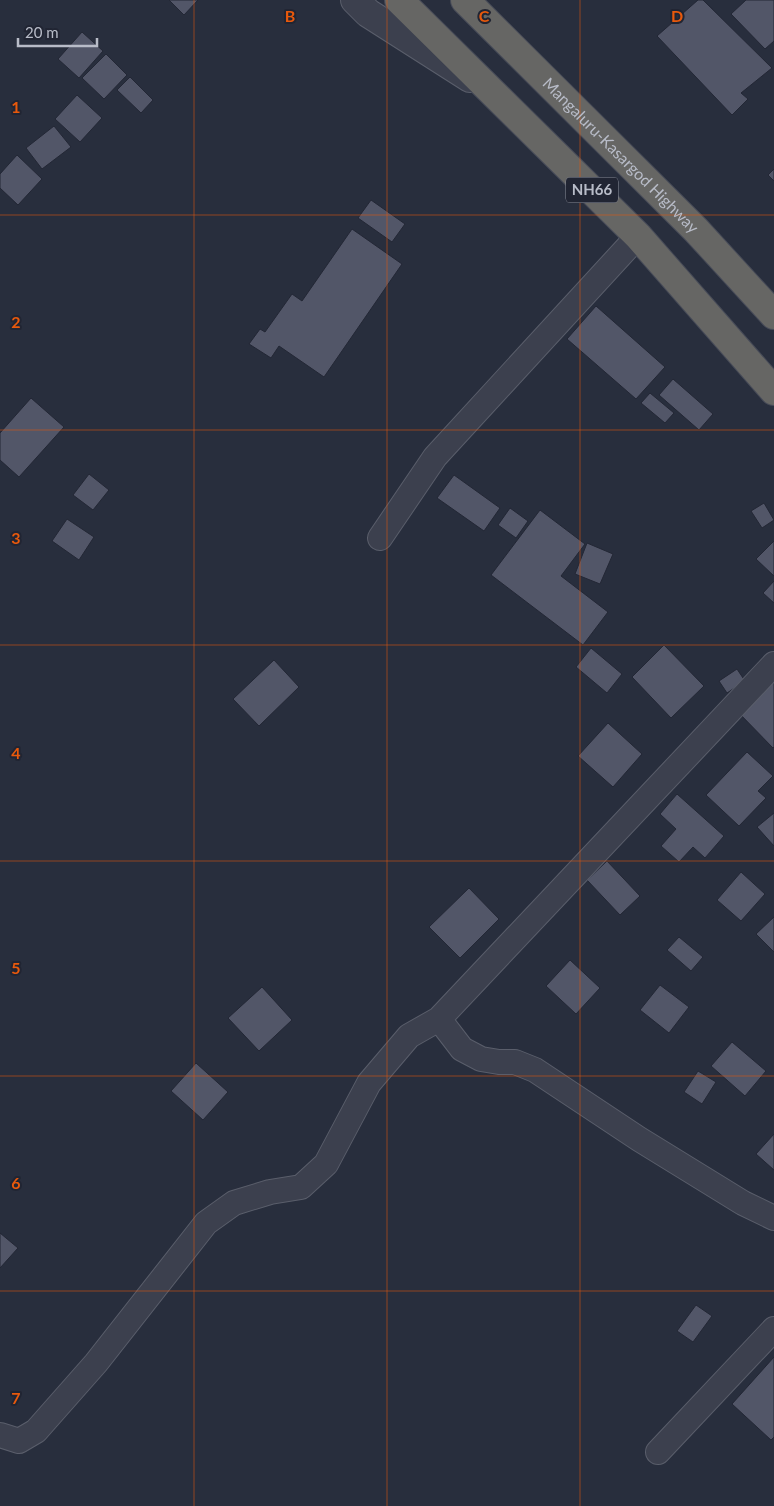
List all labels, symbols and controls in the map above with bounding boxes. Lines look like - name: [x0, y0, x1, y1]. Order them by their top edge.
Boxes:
- text: B: [285, 6, 295, 25]
- text: C: [479, 6, 490, 25]
- text: D: [671, 6, 683, 25]
- scale bar: [18, 15, 96, 47]
- text: 20 m: [25, 23, 59, 41]
- street label: Mangaluru-Kasargod Highway: [539, 73, 704, 237]
- text: 1: [11, 97, 21, 116]
- road number: NH66: [566, 178, 618, 202]
- text: 2: [11, 312, 21, 331]
- text: 3: [11, 528, 21, 547]
- text: 4: [11, 743, 21, 762]
- text: 5: [11, 958, 21, 977]
- text: 6: [11, 1173, 21, 1192]
- text: 7: [11, 1388, 21, 1407]

